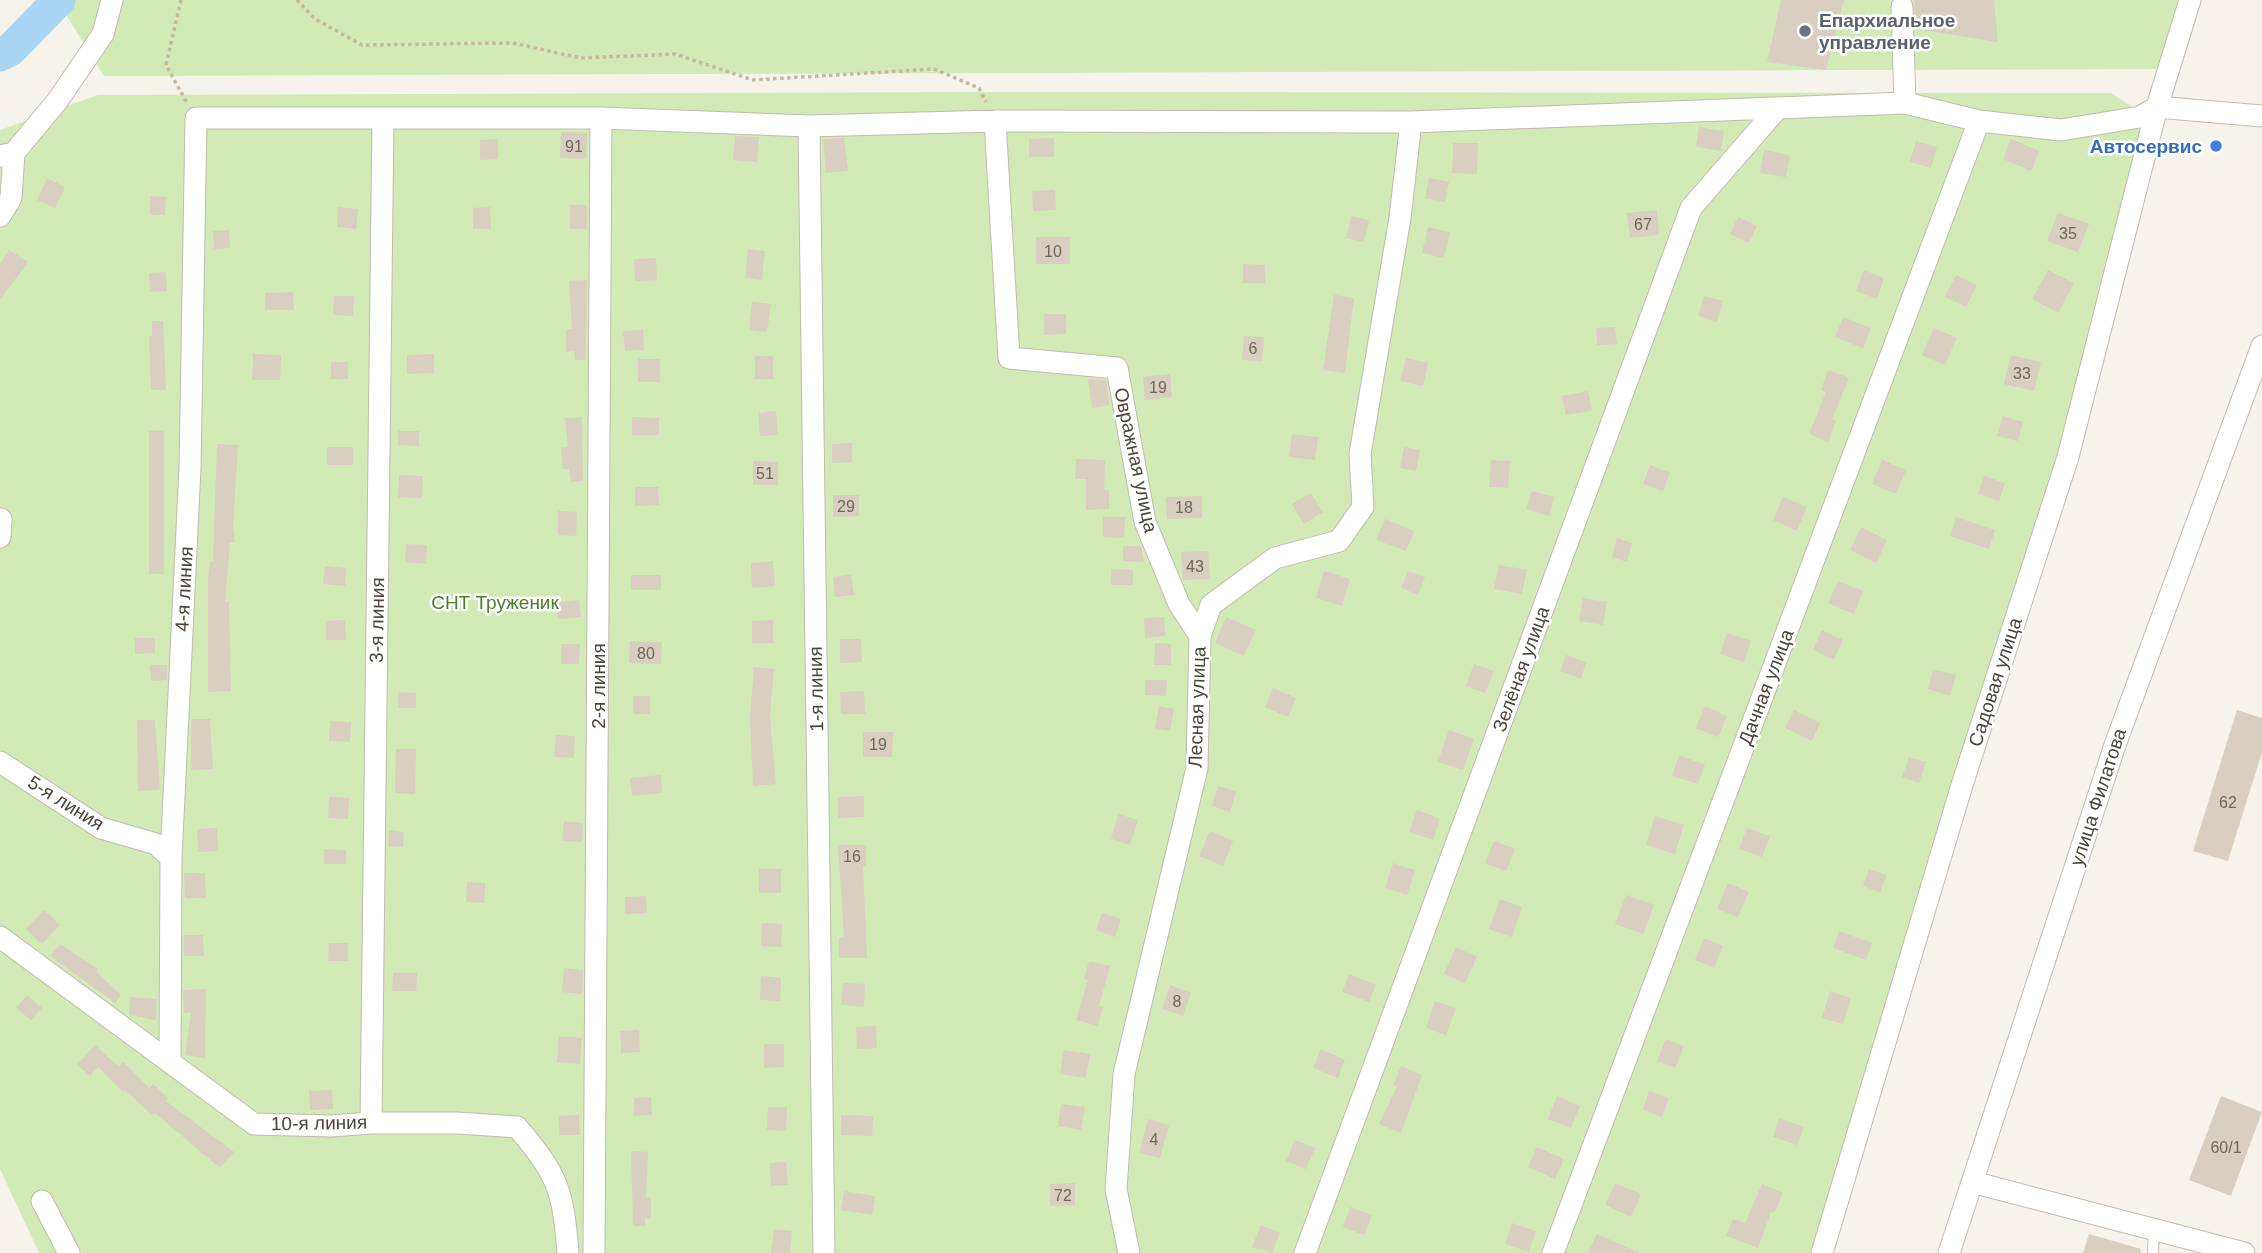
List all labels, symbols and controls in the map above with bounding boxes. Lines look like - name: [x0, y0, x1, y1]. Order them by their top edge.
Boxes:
- place label: Епархиальное управление: [1819, 10, 1955, 53]
- marker: Епархиальное управление: [1797, 23, 1813, 39]
- place label: Автосервис: [2090, 136, 2202, 157]
- house number: 91: [565, 138, 583, 155]
- marker: Автосервис: [2208, 138, 2224, 154]
- house number: 67: [1634, 216, 1652, 233]
- house number: 35: [2059, 225, 2077, 242]
- house number: 10: [1044, 243, 1062, 260]
- house number: 6: [1249, 340, 1258, 357]
- house number: 33: [2013, 365, 2031, 382]
- house number: 19: [1149, 379, 1167, 396]
- street label: Овражная улица: [1110, 386, 1162, 535]
- house number: 51: [756, 465, 774, 482]
- house number: 29: [837, 498, 855, 515]
- house number: 18: [1175, 499, 1193, 516]
- street label: 4-я линия: [171, 546, 197, 632]
- house number: 43: [1186, 558, 1204, 575]
- street label: 3-я линия: [366, 577, 388, 663]
- park label: СНТ Труженик: [431, 592, 559, 613]
- street label: Зелёная улица: [1489, 603, 1554, 735]
- street label: Садовая улица: [1964, 614, 2026, 749]
- street label: Дачная улица: [1734, 626, 1798, 748]
- street label: 2-я линия: [588, 643, 609, 729]
- house number: 80: [637, 645, 655, 662]
- street label: 1-я линия: [805, 646, 827, 732]
- street label: Лесная улица: [1184, 646, 1210, 768]
- street label: улица Филатова: [2066, 725, 2130, 868]
- house number: 19: [869, 736, 887, 753]
- street label: 5-я линия: [24, 771, 108, 835]
- house number: 62: [2219, 794, 2237, 811]
- house number: 16: [843, 848, 861, 865]
- house number: 8: [1173, 993, 1182, 1010]
- street label: 10-я линия: [271, 1112, 367, 1134]
- house number: 4: [1150, 1131, 1159, 1148]
- house number: 60/1: [2210, 1139, 2242, 1156]
- house number: 72: [1054, 1187, 1072, 1204]

